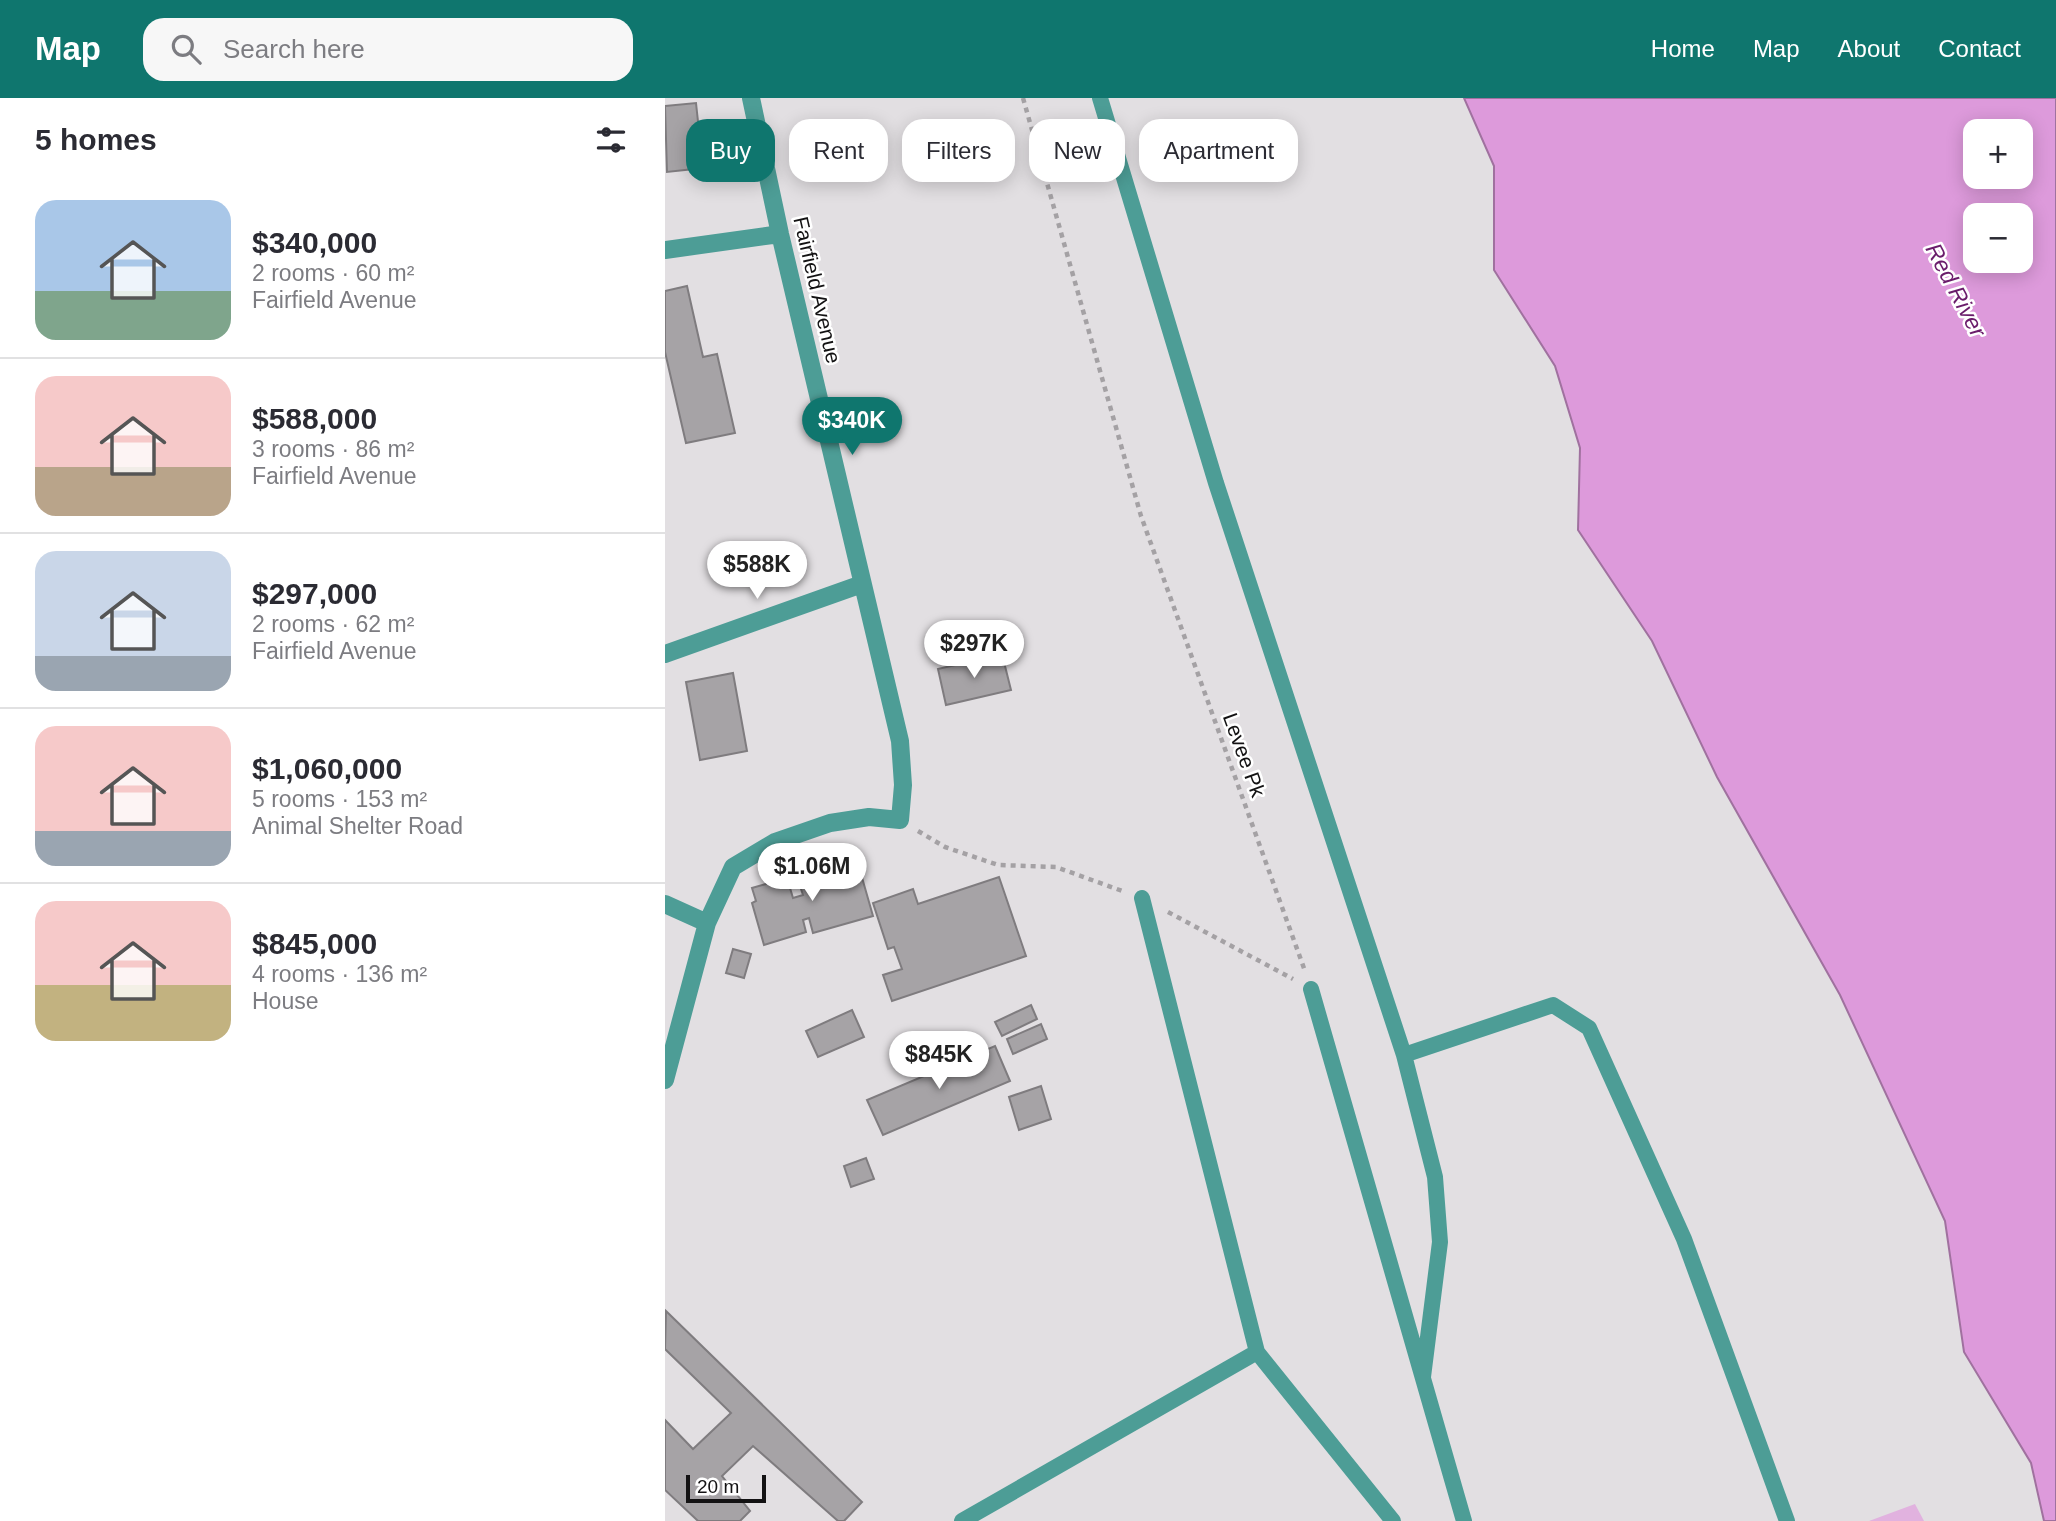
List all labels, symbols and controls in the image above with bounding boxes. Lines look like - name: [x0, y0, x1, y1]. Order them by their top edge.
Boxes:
- search box: [143, 18, 633, 81]
- text: Map: [35, 30, 101, 67]
- icon: search: [167, 30, 205, 68]
- text: Search here: [223, 34, 365, 64]
- text: Home: [1651, 35, 1715, 62]
- text: Map: [1753, 35, 1800, 62]
- text: About: [1838, 35, 1900, 62]
- text: Contact: [1938, 35, 2021, 62]
- chip: Buy: [686, 119, 775, 182]
- chip: Rent: [789, 119, 888, 182]
- chip: Filters: [902, 119, 1015, 182]
- chip: New: [1029, 119, 1125, 182]
- chip: Apartment: [1139, 119, 1298, 182]
- map controls: [1963, 119, 2033, 273]
- button: +: [1963, 119, 2033, 189]
- icon: filters: [592, 121, 630, 159]
- text: 5 homes: [35, 123, 157, 156]
- button: −: [1963, 203, 2033, 273]
- street label: Fairfield Avenue: [789, 214, 846, 366]
- text: $340,000: [252, 226, 377, 259]
- icon: home: [91, 228, 175, 312]
- water label: Red River: [1921, 239, 1992, 342]
- text: 2 rooms · 60 m²: [252, 260, 414, 286]
- text: Fairfield Avenue: [252, 287, 417, 313]
- pin: $340K: [803, 398, 901, 457]
- text: $588,000: [252, 402, 377, 435]
- icon: home: [91, 404, 175, 488]
- text: $340K: [818, 407, 886, 433]
- text: 3 rooms · 86 m²: [252, 436, 414, 462]
- text: Fairfield Avenue: [252, 463, 417, 489]
- pin: $588K: [708, 542, 806, 601]
- text: $588K: [723, 551, 791, 577]
- text: $297,000: [252, 577, 377, 610]
- icon: home: [91, 579, 175, 663]
- text: 2 rooms · 62 m²: [252, 611, 414, 637]
- pin: $297K: [925, 620, 1023, 680]
- text: $297K: [940, 630, 1008, 656]
- text: Fairfield Avenue: [252, 638, 417, 664]
- street label: Levee Pk: [1219, 710, 1270, 800]
- text: $1,060,000: [252, 752, 402, 785]
- icon: home: [91, 754, 175, 838]
- text: 5 rooms · 153 m²: [252, 786, 427, 812]
- text: Animal Shelter Road: [252, 813, 463, 839]
- pin: $1.06M: [755, 844, 869, 903]
- text: $1.06M: [774, 853, 850, 879]
- text: $845,000: [252, 927, 377, 960]
- icon: home: [91, 929, 175, 1013]
- text: 4 rooms · 136 m²: [252, 961, 427, 987]
- text: House: [252, 988, 318, 1014]
- pin: $845K: [890, 1032, 988, 1091]
- text: $845K: [905, 1041, 973, 1067]
- scale bar: [686, 1472, 767, 1504]
- text: 20 m: [697, 1476, 739, 1497]

